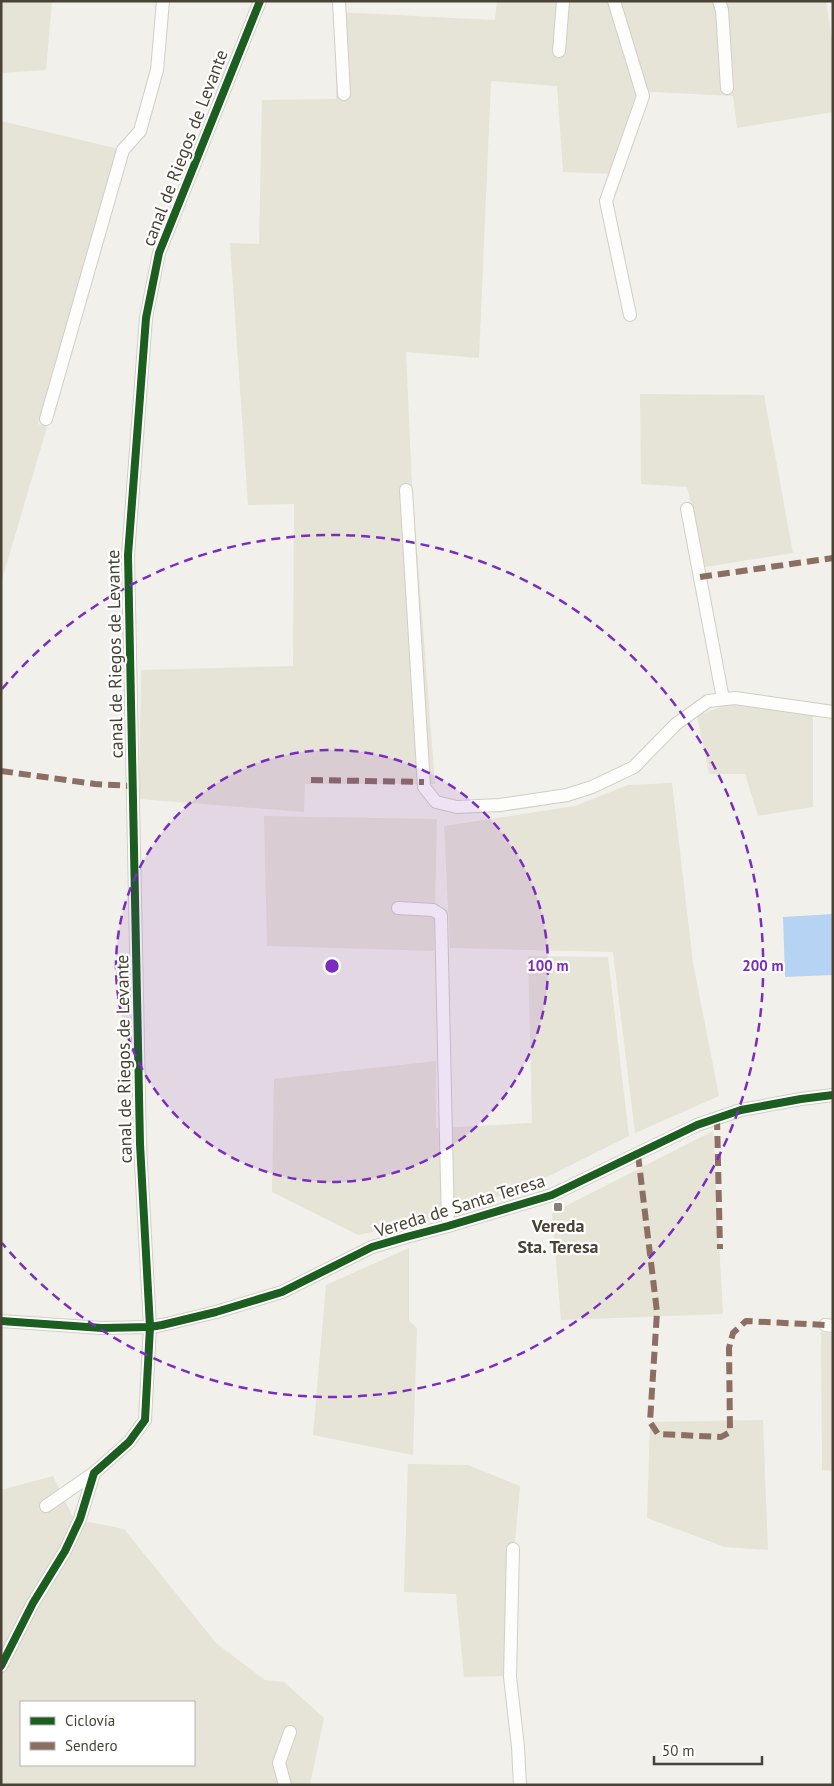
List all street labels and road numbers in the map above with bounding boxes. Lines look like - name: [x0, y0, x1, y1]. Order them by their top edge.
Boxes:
- street label: canal de Riegos de Levante: [136, 46, 233, 249]
- street label: canal de Riegos de Levante: [101, 549, 128, 759]
- street label: canal de Riegos de Levante: [110, 954, 137, 1164]
- street label: Vereda de Santa Teresa: [371, 1169, 548, 1243]

